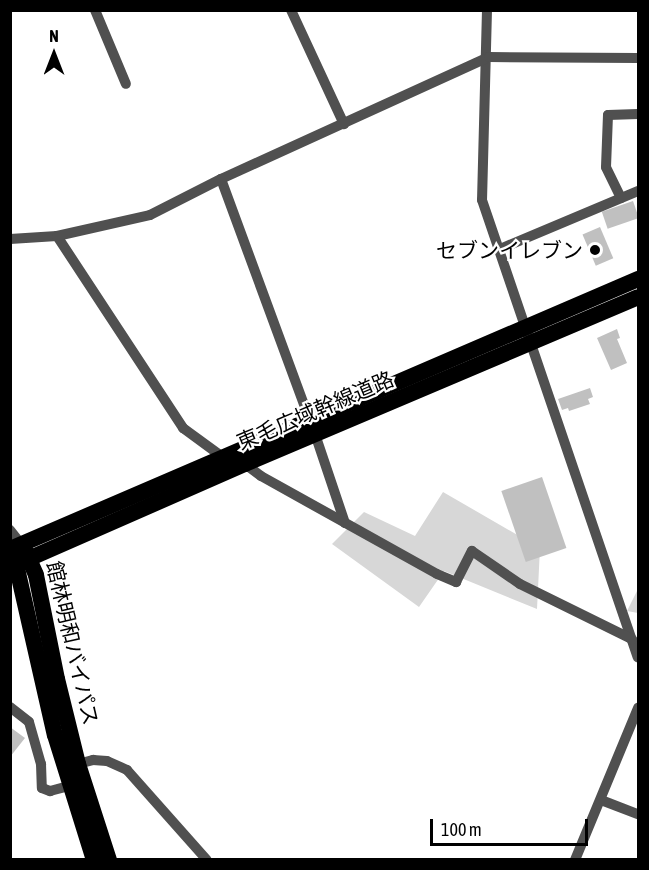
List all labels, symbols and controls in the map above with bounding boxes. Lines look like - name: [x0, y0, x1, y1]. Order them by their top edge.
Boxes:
- north arrow: [24, 24, 84, 84]
- text: N: [49, 27, 59, 45]
- place label: セブンイレブン: [436, 237, 583, 263]
- marker: セブンイレブン: [588, 243, 602, 257]
- street label: 東毛広域幹線道路: [233, 366, 397, 454]
- street label: 館林明和バイパス: [42, 558, 104, 728]
- scale bar: [433, 807, 590, 845]
- text: 100 m: [441, 819, 482, 840]

